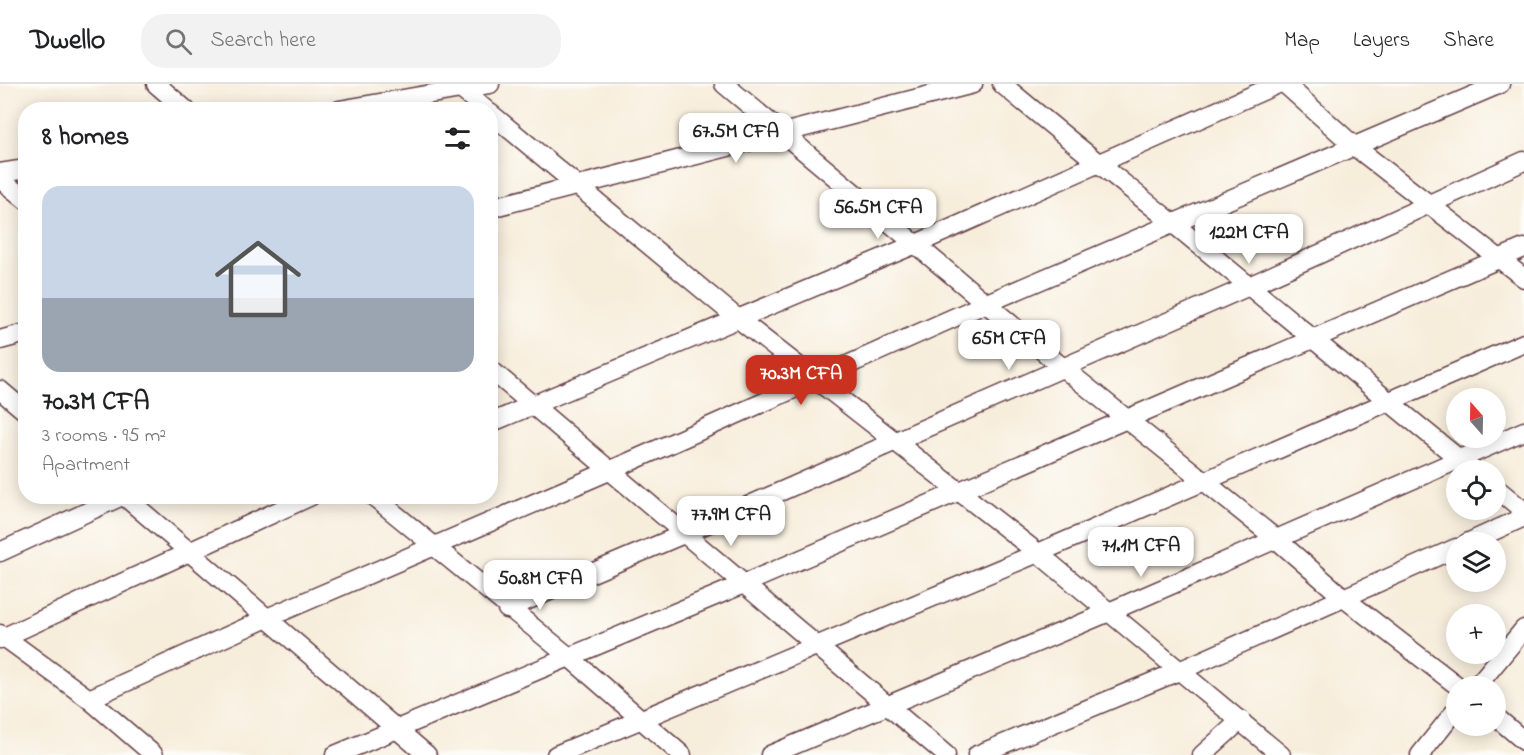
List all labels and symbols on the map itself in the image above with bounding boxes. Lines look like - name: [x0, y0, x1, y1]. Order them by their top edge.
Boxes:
- pin: 67.5M CFA: [667, 113, 805, 164]
- pin: 56.5M CFA: [809, 189, 947, 240]
- pin: 122M CFA: [1187, 214, 1311, 265]
- pin: 65M CFA: [954, 320, 1064, 371]
- pin: 70.3M CFA: [732, 355, 870, 406]
- north arrow: [1446, 388, 1506, 448]
- pin: 77.9M CFA: [662, 496, 800, 547]
- pin: 71.1M CFA: [1072, 527, 1210, 578]
- pin: 50.8M CFA: [471, 560, 609, 611]

